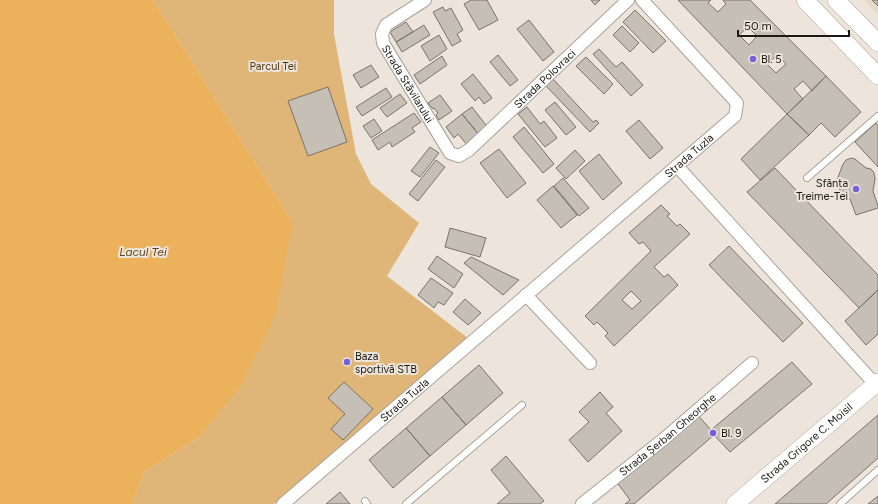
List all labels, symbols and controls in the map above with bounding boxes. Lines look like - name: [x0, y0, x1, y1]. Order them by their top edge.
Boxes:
- scale bar: [738, 12, 849, 38]
- text: 50 m: [744, 19, 772, 33]
- street label: Strada Stăvilarului: [379, 43, 436, 125]
- street label: Strada Polovraci: [511, 47, 578, 111]
- place label: Bl. 5: [761, 53, 781, 66]
- marker: Bl. 5: [748, 54, 758, 64]
- park label: Parcul Tei: [250, 60, 296, 73]
- street label: Strada Tuzla: [662, 131, 716, 180]
- place label: Sfânta Treime-Tei: [796, 177, 848, 203]
- marker: Sfânta Treime-Tei: [851, 184, 861, 194]
- water label: Lacul Tei: [119, 245, 167, 259]
- place label: Baza sportivă STB: [355, 350, 417, 376]
- marker: Baza sportivă STB: [342, 357, 352, 367]
- street label: Strada Tuzla: [378, 376, 432, 425]
- street label: Strada Șerban Gheorghe: [617, 391, 719, 479]
- street label: Strada Grigore C. Moisil: [758, 401, 855, 486]
- place label: Bl. 9: [721, 427, 741, 440]
- marker: Bl. 9: [708, 428, 718, 438]

